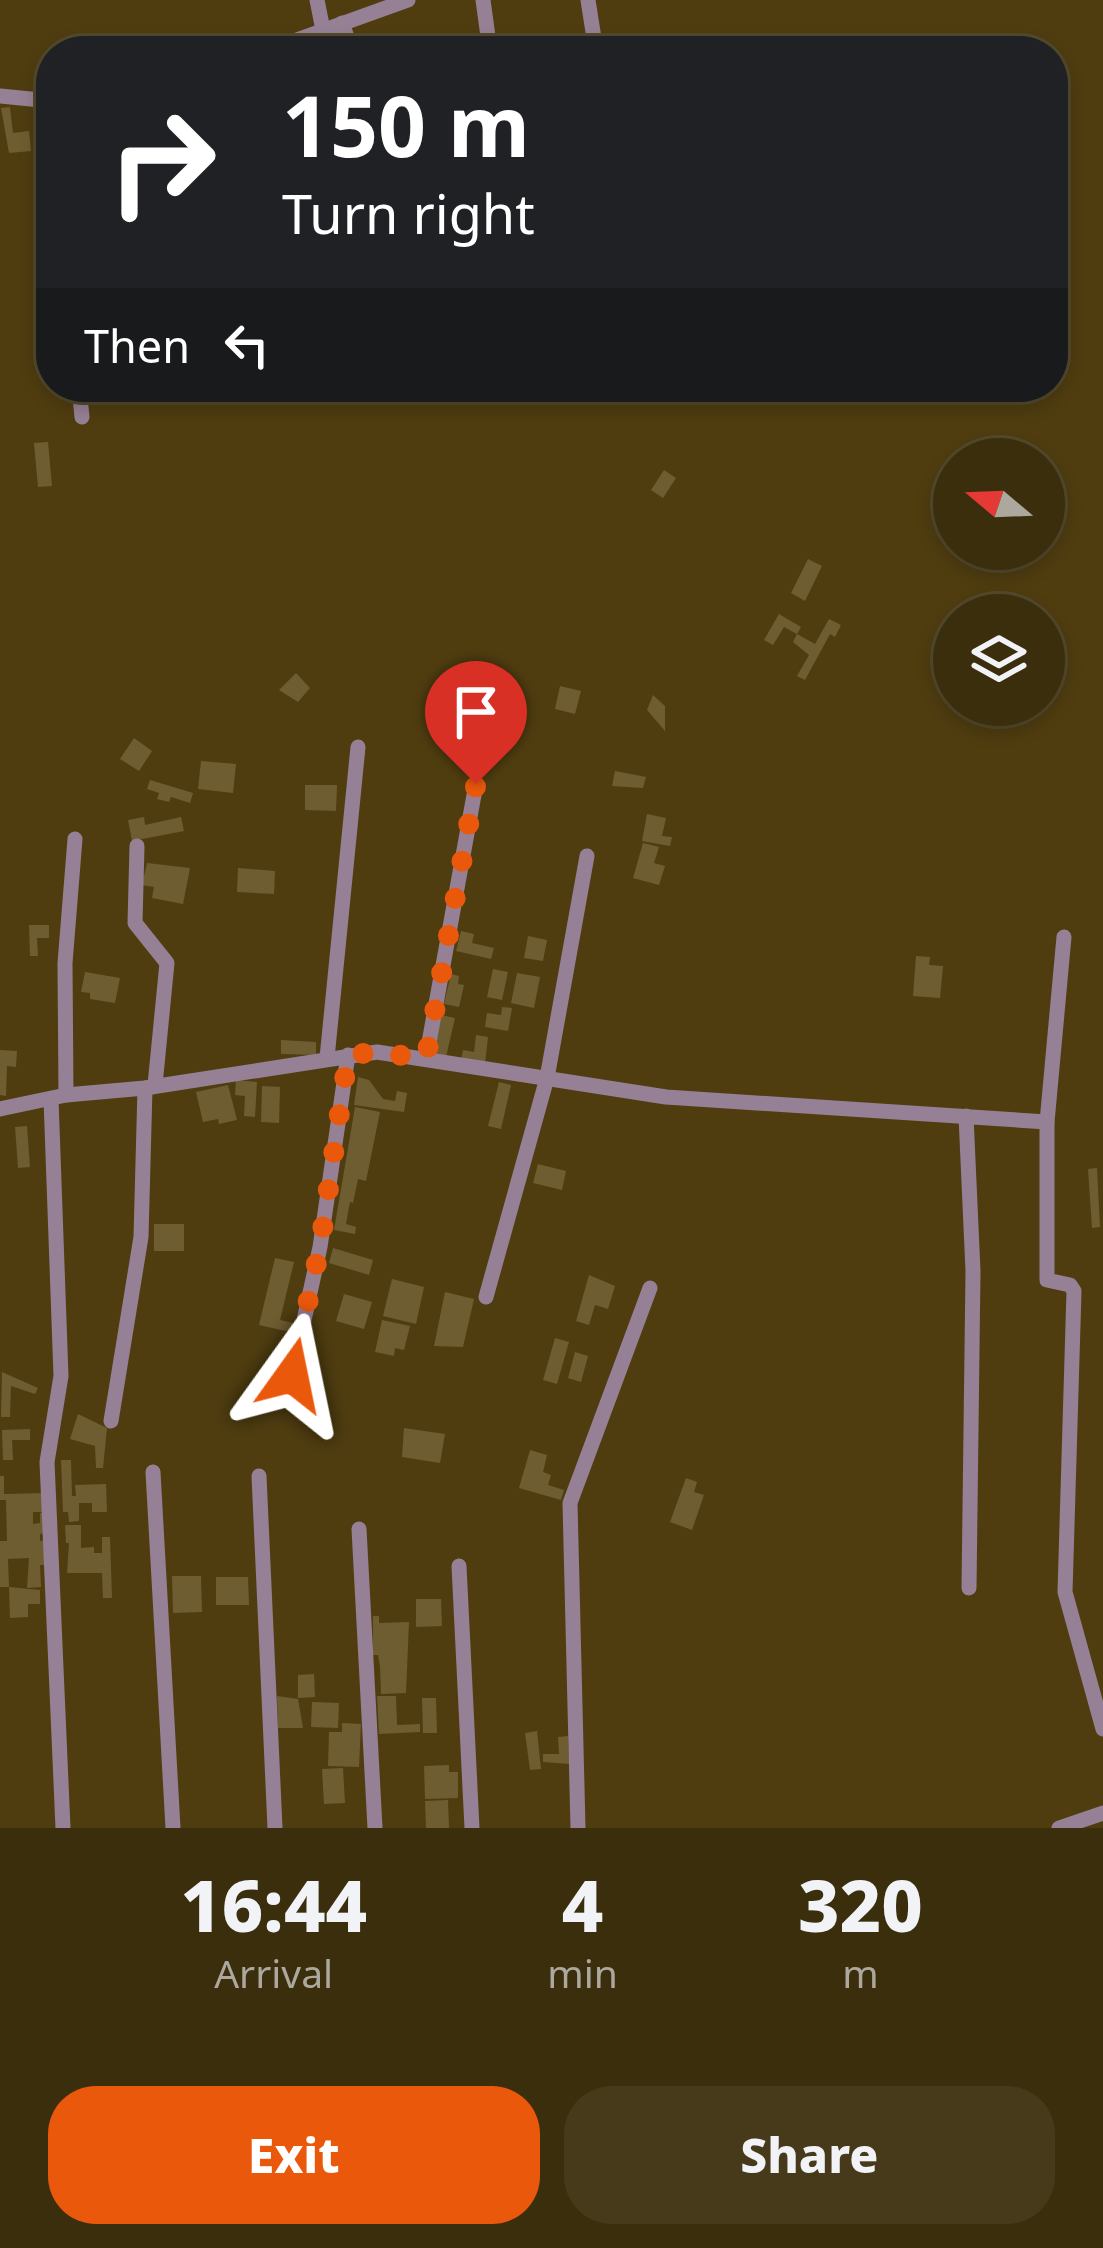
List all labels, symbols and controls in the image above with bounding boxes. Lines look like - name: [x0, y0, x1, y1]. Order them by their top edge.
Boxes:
- text: 150 m: [282, 67, 530, 182]
- icon: right: [84, 84, 240, 240]
- text: Turn right: [282, 176, 535, 250]
- icon: left: [214, 312, 280, 378]
- text: Then: [84, 315, 190, 376]
- north arrow: [933, 438, 1065, 570]
- map controls: [933, 438, 1065, 726]
- button: layers: [933, 594, 1065, 726]
- pin: [425, 661, 527, 784]
- icon: arrive: [443, 679, 509, 745]
- position arrow: [229, 1312, 355, 1438]
- text: 16:44: [180, 1855, 367, 1953]
- text: 4: [562, 1855, 603, 1953]
- text: 320: [798, 1855, 923, 1953]
- text: Arrival: [214, 1946, 333, 1999]
- text: min: [547, 1946, 618, 1999]
- text: m: [842, 1946, 879, 1999]
- button: Exit: [48, 2086, 540, 2224]
- button: Share: [564, 2086, 1055, 2224]

